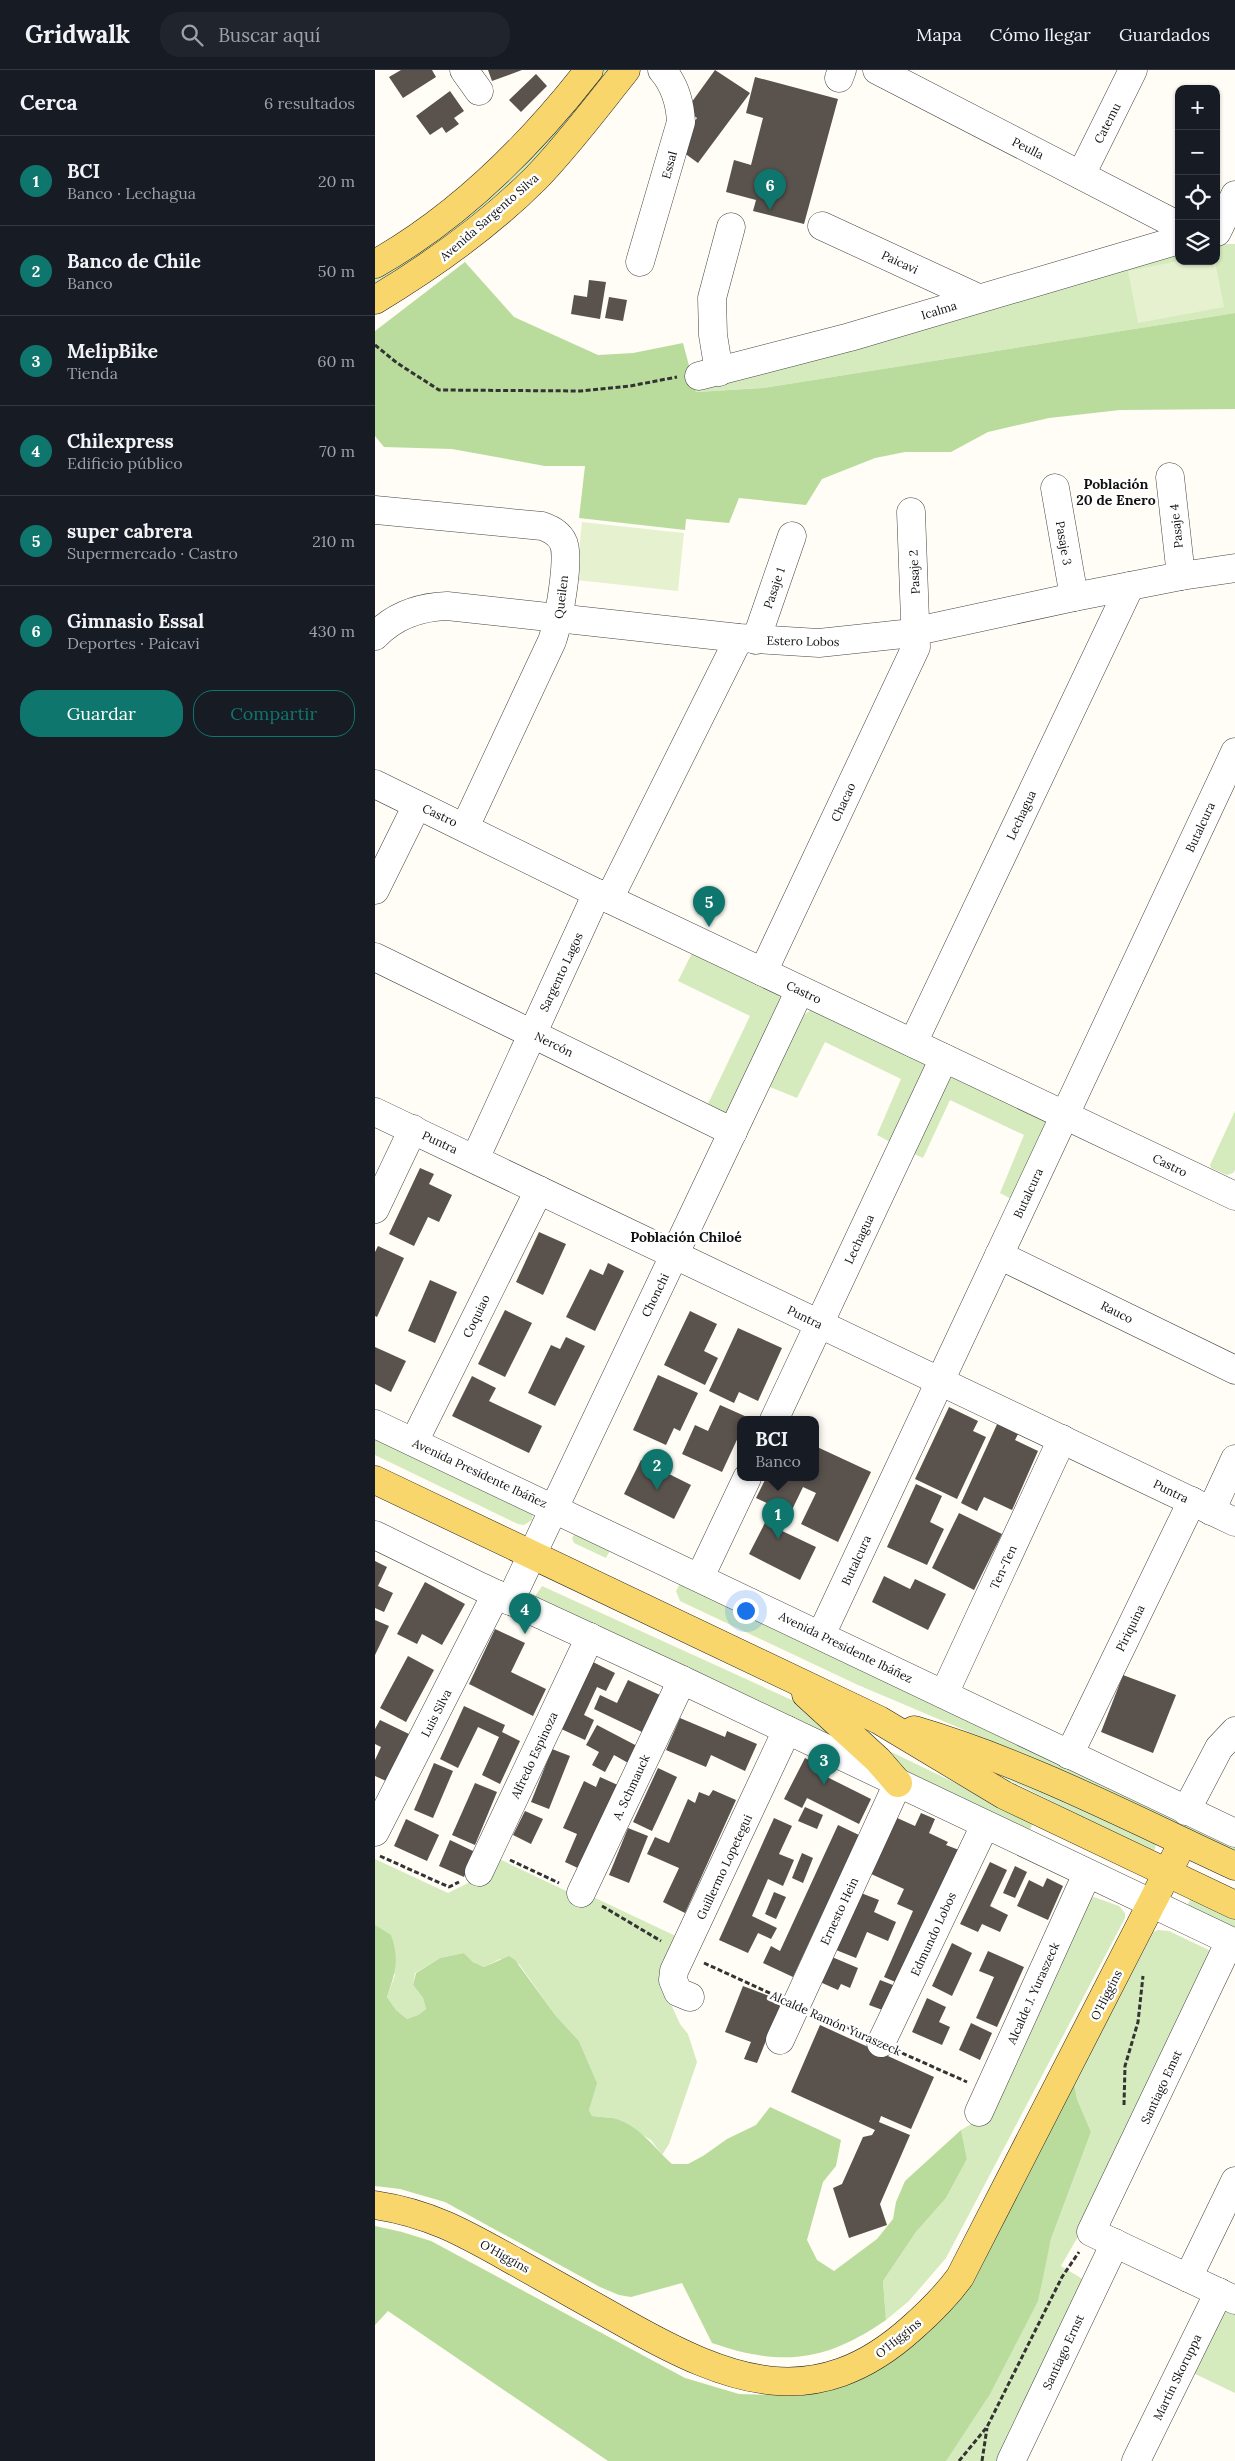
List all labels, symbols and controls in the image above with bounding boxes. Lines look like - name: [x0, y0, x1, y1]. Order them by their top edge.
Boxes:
- search box: [160, 12, 510, 57]
- text: Gridwalk: [25, 19, 130, 50]
- icon: search: [178, 21, 206, 49]
- text: Buscar aquí: [218, 23, 320, 47]
- text: Mapa: [916, 23, 962, 46]
- text: Cómo llegar: [990, 23, 1091, 46]
- text: Guardados: [1119, 23, 1210, 46]
- map controls: [1175, 85, 1220, 265]
- button: +: [1175, 85, 1220, 130]
- text: Cerca: [20, 89, 78, 116]
- text: 6 resultados: [264, 93, 355, 113]
- street label: Catemu: [1090, 100, 1124, 146]
- button: −: [1175, 130, 1220, 175]
- street label: Peulla: [1010, 134, 1046, 162]
- street label: Essal: [658, 150, 680, 180]
- text: BCI: [67, 159, 100, 183]
- pin: 6: [754, 169, 786, 210]
- street label: Avenida Sargento Silva: [436, 170, 541, 265]
- text: 1: [33, 171, 39, 191]
- text: 20 m: [318, 171, 355, 191]
- button: locate: [1175, 175, 1220, 220]
- text: Banco · Lechagua: [67, 183, 196, 203]
- button: layers: [1175, 220, 1220, 265]
- street label: Paicavi: [879, 247, 921, 277]
- text: Banco de Chile: [67, 249, 201, 273]
- text: 2: [32, 261, 40, 281]
- text: 50 m: [318, 261, 355, 281]
- text: Banco: [67, 273, 113, 293]
- street label: Icalma: [919, 297, 959, 323]
- text: MelipBike: [67, 339, 158, 363]
- text: 3: [32, 351, 40, 371]
- text: 60 m: [317, 351, 355, 371]
- text: Tienda: [67, 363, 118, 383]
- text: Chilexpress: [67, 429, 174, 453]
- text: 4: [32, 441, 40, 461]
- text: 70 m: [319, 441, 355, 461]
- text: Edificio público: [67, 453, 183, 473]
- district label: Población 20 de Enero: [1076, 475, 1156, 509]
- street label: Pasaje 4: [1166, 503, 1186, 549]
- text: super cabrera: [67, 519, 193, 543]
- street label: Pasaje 3: [1053, 520, 1075, 567]
- text: 5: [32, 531, 40, 551]
- text: 210 m: [312, 531, 355, 551]
- text: Supermercado · Castro: [67, 543, 238, 563]
- street label: Pasaje 2: [905, 549, 923, 595]
- street label: Pasaje 1: [760, 566, 788, 610]
- street label: Queilen: [551, 574, 571, 620]
- text: Gimnasio Essal: [67, 609, 204, 633]
- text: 6: [31, 621, 41, 641]
- text: 430 m: [309, 621, 355, 641]
- text: Deportes · Paicavi: [67, 633, 200, 653]
- street label: Estero Lobos: [766, 633, 840, 649]
- button: Guardar: [20, 690, 183, 737]
- button: Compartir: [193, 690, 355, 737]
- street label: Chacao: [827, 780, 859, 824]
- street label: Lechagua: [1003, 788, 1039, 842]
- street label: Castro: [420, 800, 460, 830]
- street label: Butalcura: [1182, 800, 1218, 854]
- pin: 5: [693, 886, 725, 927]
- street label: Sargento Lagos: [536, 930, 586, 1014]
- street label: Castro: [784, 977, 824, 1007]
- street label: Nercón: [532, 1028, 576, 1060]
- street label: Puntra: [420, 1127, 460, 1157]
- street label: Castro: [1150, 1150, 1190, 1180]
- street label: Butalcura: [1010, 1166, 1046, 1220]
- street label: Lechagua: [841, 1212, 877, 1266]
- district label: Población Chiloé: [630, 1228, 742, 1246]
- street label: Chonchi: [638, 1271, 672, 1319]
- street label: Coquiao: [459, 1292, 493, 1340]
- street label: Rauco: [1098, 1298, 1136, 1326]
- street label: Puntra: [785, 1302, 825, 1332]
- popup: [737, 1416, 819, 1481]
- text: BCI: [755, 1427, 788, 1451]
- street label: Avenida Presidente Ibáñez: [409, 1435, 550, 1511]
- pin: 2: [641, 1449, 673, 1490]
- text: Banco: [755, 1451, 801, 1471]
- street label: Puntra: [1151, 1476, 1191, 1506]
- pin: 1: [762, 1498, 794, 1539]
- street label: Butalcura: [838, 1533, 874, 1587]
- street label: Ten-Ten: [986, 1543, 1020, 1591]
- pin: 4: [509, 1593, 541, 1634]
- your location: [733, 1598, 759, 1624]
- street label: Piriquina: [1112, 1602, 1148, 1654]
- street label: Avenida Presidente Ibáñez: [776, 1608, 915, 1686]
- street label: Luis Silva: [418, 1687, 454, 1739]
- street label: Alfredo Espinoza: [507, 1709, 561, 1802]
- pin: 3: [808, 1744, 840, 1785]
- street label: A. Schmauck: [609, 1751, 653, 1823]
- street label: Guillermo Lopetegui: [693, 1812, 755, 1922]
- street label: Ernesto Hein: [817, 1875, 861, 1947]
- street label: Edmundo Lobos: [907, 1889, 959, 1978]
- street label: Alcalde J. Yuraszeck: [1003, 1939, 1062, 2047]
- street label: O'Higgins: [1087, 1967, 1125, 2023]
- street label: Alcalde Ramón Yuraszeck: [767, 1987, 904, 2059]
- street label: Santiago Emst: [1137, 2047, 1185, 2126]
- street label: O'Higgins: [478, 2236, 533, 2276]
- street label: Santiago Ernst: [1039, 2312, 1087, 2392]
- street label: O'Higgins: [872, 2315, 924, 2361]
- street label: Martín Skoruppa: [1150, 2331, 1204, 2423]

